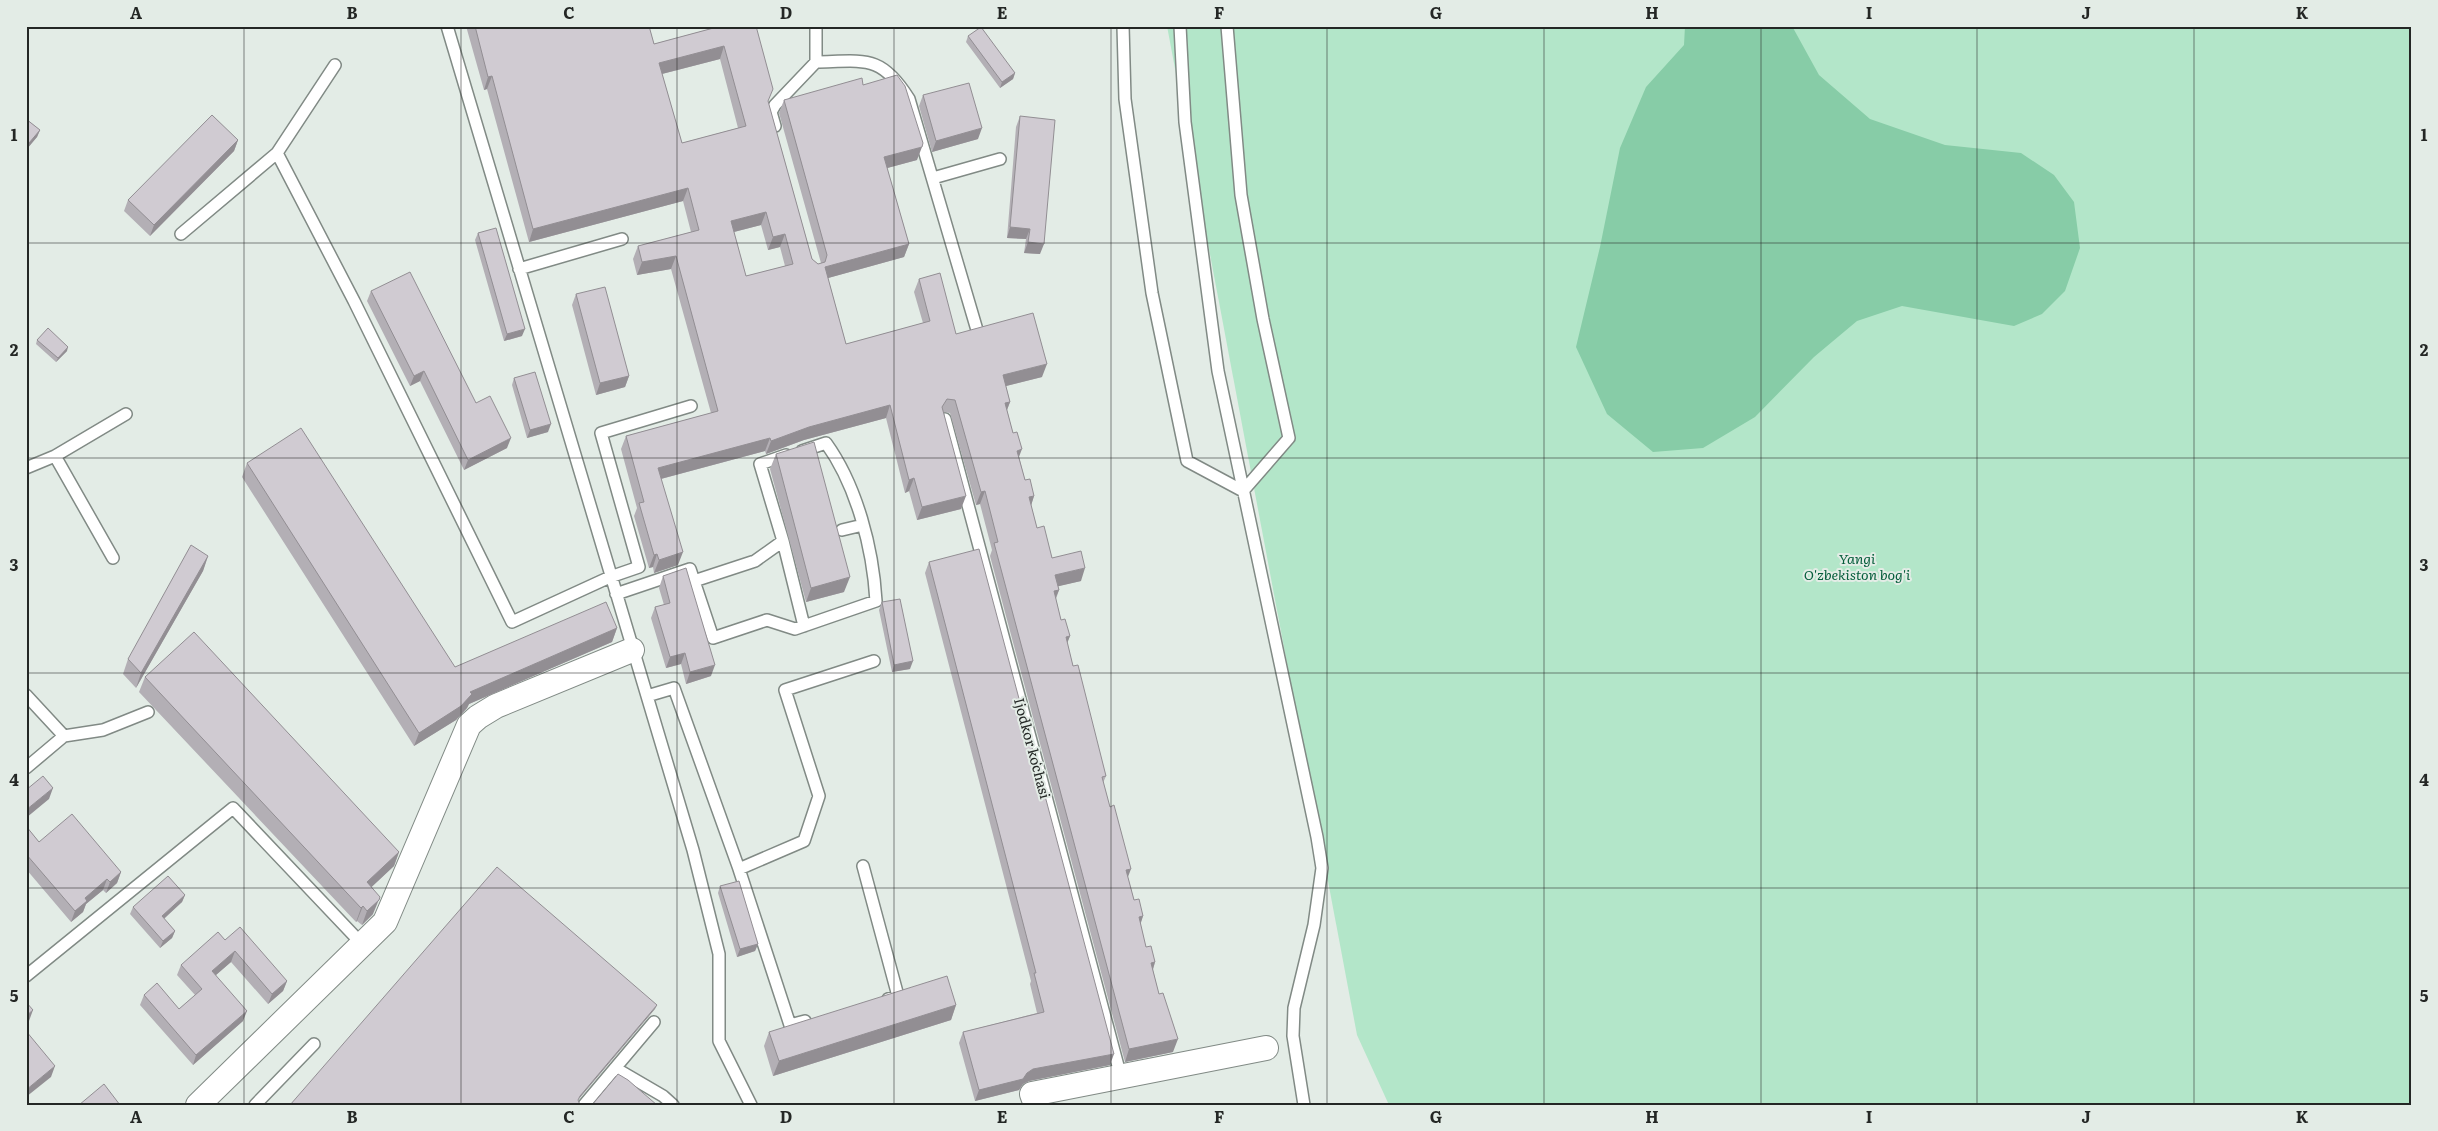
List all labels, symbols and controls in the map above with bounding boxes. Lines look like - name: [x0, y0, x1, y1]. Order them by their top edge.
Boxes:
- text: A: [130, 0, 142, 24]
- text: B: [346, 0, 358, 24]
- text: C: [563, 0, 575, 24]
- text: D: [780, 0, 792, 24]
- text: E: [997, 0, 1008, 24]
- text: F: [1214, 0, 1224, 24]
- text: G: [1430, 0, 1442, 24]
- text: H: [1645, 0, 1659, 24]
- text: I: [1866, 0, 1872, 24]
- text: J: [2081, 0, 2091, 24]
- text: K: [2296, 0, 2309, 24]
- text: 1: [11, 122, 18, 146]
- text: 1: [2421, 122, 2428, 146]
- text: 2: [10, 337, 19, 361]
- text: 2: [2420, 337, 2429, 361]
- park label: Yangi O'zbekiston bog'i: [1804, 548, 1911, 584]
- text: 3: [10, 552, 19, 576]
- text: 3: [2420, 552, 2429, 576]
- street label: Ijodkor koʻchasi: [1010, 695, 1056, 801]
- text: 4: [9, 767, 19, 791]
- text: 4: [2419, 767, 2429, 791]
- text: 5: [10, 983, 19, 1007]
- text: 5: [2420, 983, 2429, 1007]
- text: A: [130, 1104, 142, 1128]
- text: B: [346, 1104, 358, 1128]
- text: C: [563, 1104, 575, 1128]
- text: D: [780, 1104, 792, 1128]
- text: E: [997, 1104, 1008, 1128]
- text: F: [1214, 1104, 1224, 1128]
- text: G: [1430, 1104, 1442, 1128]
- text: H: [1645, 1104, 1659, 1128]
- text: I: [1866, 1104, 1872, 1128]
- text: J: [2081, 1104, 2091, 1128]
- text: K: [2296, 1104, 2309, 1128]

